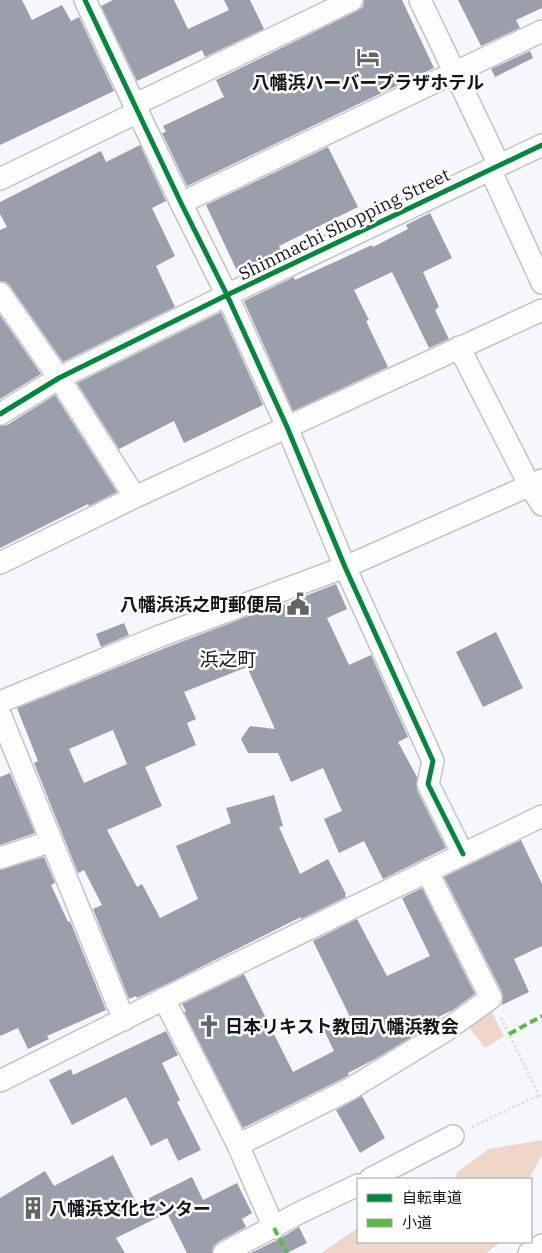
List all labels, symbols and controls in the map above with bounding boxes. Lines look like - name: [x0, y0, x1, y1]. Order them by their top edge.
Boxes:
- hotel icon: 八幡浜ハーバープラザホテル: [355, 44, 381, 70]
- place label: 八幡浜ハーバープラザホテル: [252, 71, 484, 94]
- street label: Shinmachi Shopping Street: [235, 163, 453, 285]
- public building icon: 八幡浜浜之町郵便局: [285, 591, 311, 617]
- place label: 八幡浜浜之町郵便局: [120, 593, 282, 616]
- district label: 浜之町: [199, 647, 257, 671]
- church icon: 日本リキスト教団八幡浜教会: [196, 1013, 222, 1039]
- place label: 日本リキスト教団八幡浜教会: [225, 1015, 458, 1038]
- legend: [357, 1178, 532, 1243]
- text: 自転車道: [402, 1188, 462, 1207]
- building icon: 八幡浜文化センター: [20, 1195, 46, 1221]
- place label: 八幡浜文化センター: [49, 1197, 211, 1220]
- text: 小道: [402, 1213, 432, 1232]

